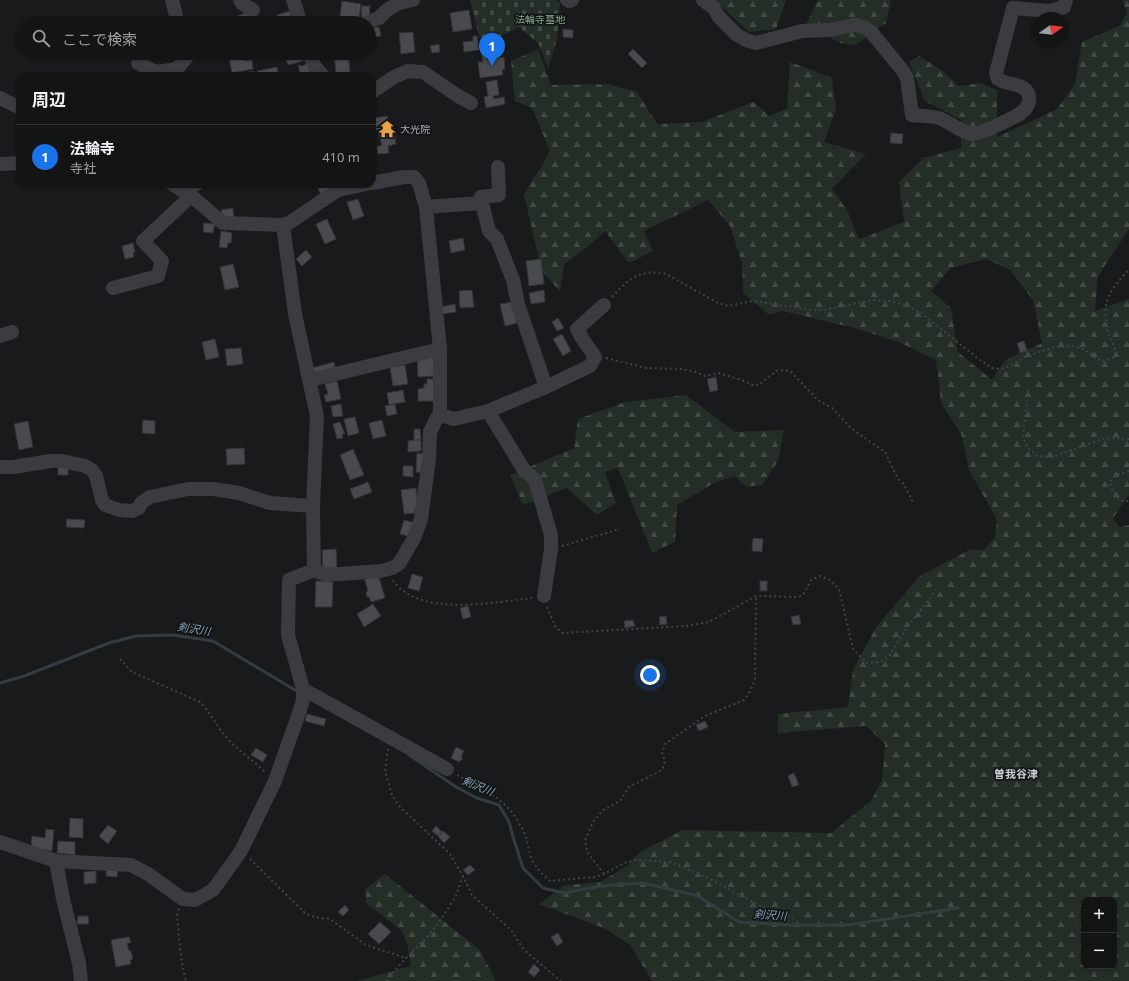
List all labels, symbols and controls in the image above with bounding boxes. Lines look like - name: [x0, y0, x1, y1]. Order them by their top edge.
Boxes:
- park label: 法輪寺墓地: [515, 12, 566, 26]
- north arrow: [1033, 12, 1069, 48]
- search box: [16, 16, 376, 60]
- icon: search: [30, 27, 52, 49]
- text: ここで検索: [62, 29, 137, 49]
- pin: 1: [479, 33, 505, 66]
- text: 周辺: [32, 88, 66, 111]
- temple icon: 大光院: [377, 119, 397, 139]
- place label: 大光院: [400, 122, 430, 136]
- text: 法輪寺: [70, 138, 115, 158]
- text: 1: [41, 148, 49, 166]
- text: 410 m: [322, 148, 360, 166]
- text: 寺社: [70, 159, 96, 177]
- water label: 剣沢川: [177, 619, 213, 639]
- your location: [640, 665, 660, 685]
- district label: 曽我谷津: [994, 766, 1038, 781]
- water label: 剣沢川: [460, 772, 497, 799]
- map controls: [1081, 897, 1117, 969]
- button: +: [1081, 897, 1117, 933]
- water label: 剣沢川: [753, 906, 788, 923]
- button: −: [1081, 933, 1117, 969]

